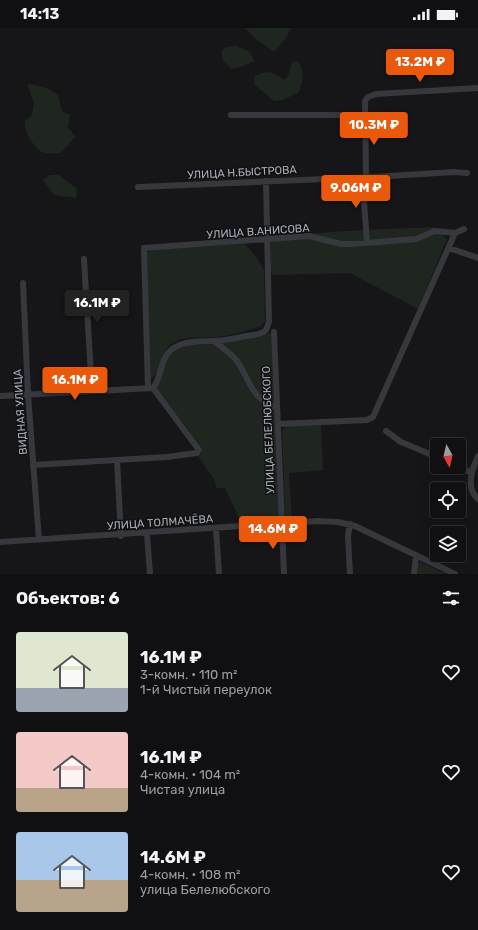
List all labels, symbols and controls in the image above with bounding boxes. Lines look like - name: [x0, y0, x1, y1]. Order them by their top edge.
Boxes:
- text: 14:13: [20, 5, 59, 23]
- pin: 13.2M ₽: [383, 49, 457, 83]
- text: 13.2M ₽: [395, 54, 445, 69]
- pin: 10.3M ₽: [337, 112, 411, 146]
- text: 10.3M ₽: [349, 117, 399, 132]
- street label: УЛИЦА Н.БЫСТРОВА: [187, 163, 298, 182]
- pin: 9.06M ₽: [319, 175, 393, 209]
- text: 9.06M ₽: [330, 180, 382, 195]
- street label: УЛИЦА В.АНИСОВА: [206, 221, 311, 242]
- pin: 16.1M ₽: [60, 290, 134, 324]
- text: 16.1M ₽: [73, 295, 121, 310]
- street label: УЛИЦА БЕЛЕЛЮБСКОГО: [260, 366, 277, 494]
- pin: 16.1M ₽: [38, 367, 112, 401]
- street label: ВИДНАЯ УЛИЦА: [11, 368, 30, 455]
- text: 16.1M ₽: [51, 372, 99, 387]
- north arrow: [430, 438, 466, 474]
- map controls: [430, 438, 466, 562]
- button: locate: [430, 482, 466, 518]
- street label: УЛИЦА ТОЛМАЧЁВА: [107, 512, 214, 533]
- pin: 14.6M ₽: [236, 516, 310, 550]
- text: 14.6M ₽: [248, 521, 298, 536]
- button: layers: [430, 526, 466, 562]
- icon: filters: [440, 587, 462, 609]
- text: Объектов: 6: [16, 588, 120, 608]
- text: 16.1M ₽: [140, 647, 202, 667]
- icon: home: [48, 648, 96, 696]
- icon: heart: [440, 661, 462, 683]
- text: 3-комн. · 110 m²: [140, 667, 238, 682]
- text: 1-й Чистый переулок: [140, 682, 272, 697]
- text: 16.1M ₽: [140, 747, 202, 767]
- icon: home: [48, 748, 96, 796]
- icon: heart: [440, 761, 462, 783]
- text: 4-комн. · 104 m²: [140, 767, 240, 782]
- text: Чистая улица: [140, 782, 225, 797]
- text: 14.6M ₽: [140, 847, 206, 867]
- icon: home: [48, 848, 96, 896]
- icon: heart: [440, 861, 462, 883]
- text: 4-комн. · 108 m²: [140, 867, 240, 882]
- text: улица Белелюбского: [140, 882, 271, 897]

